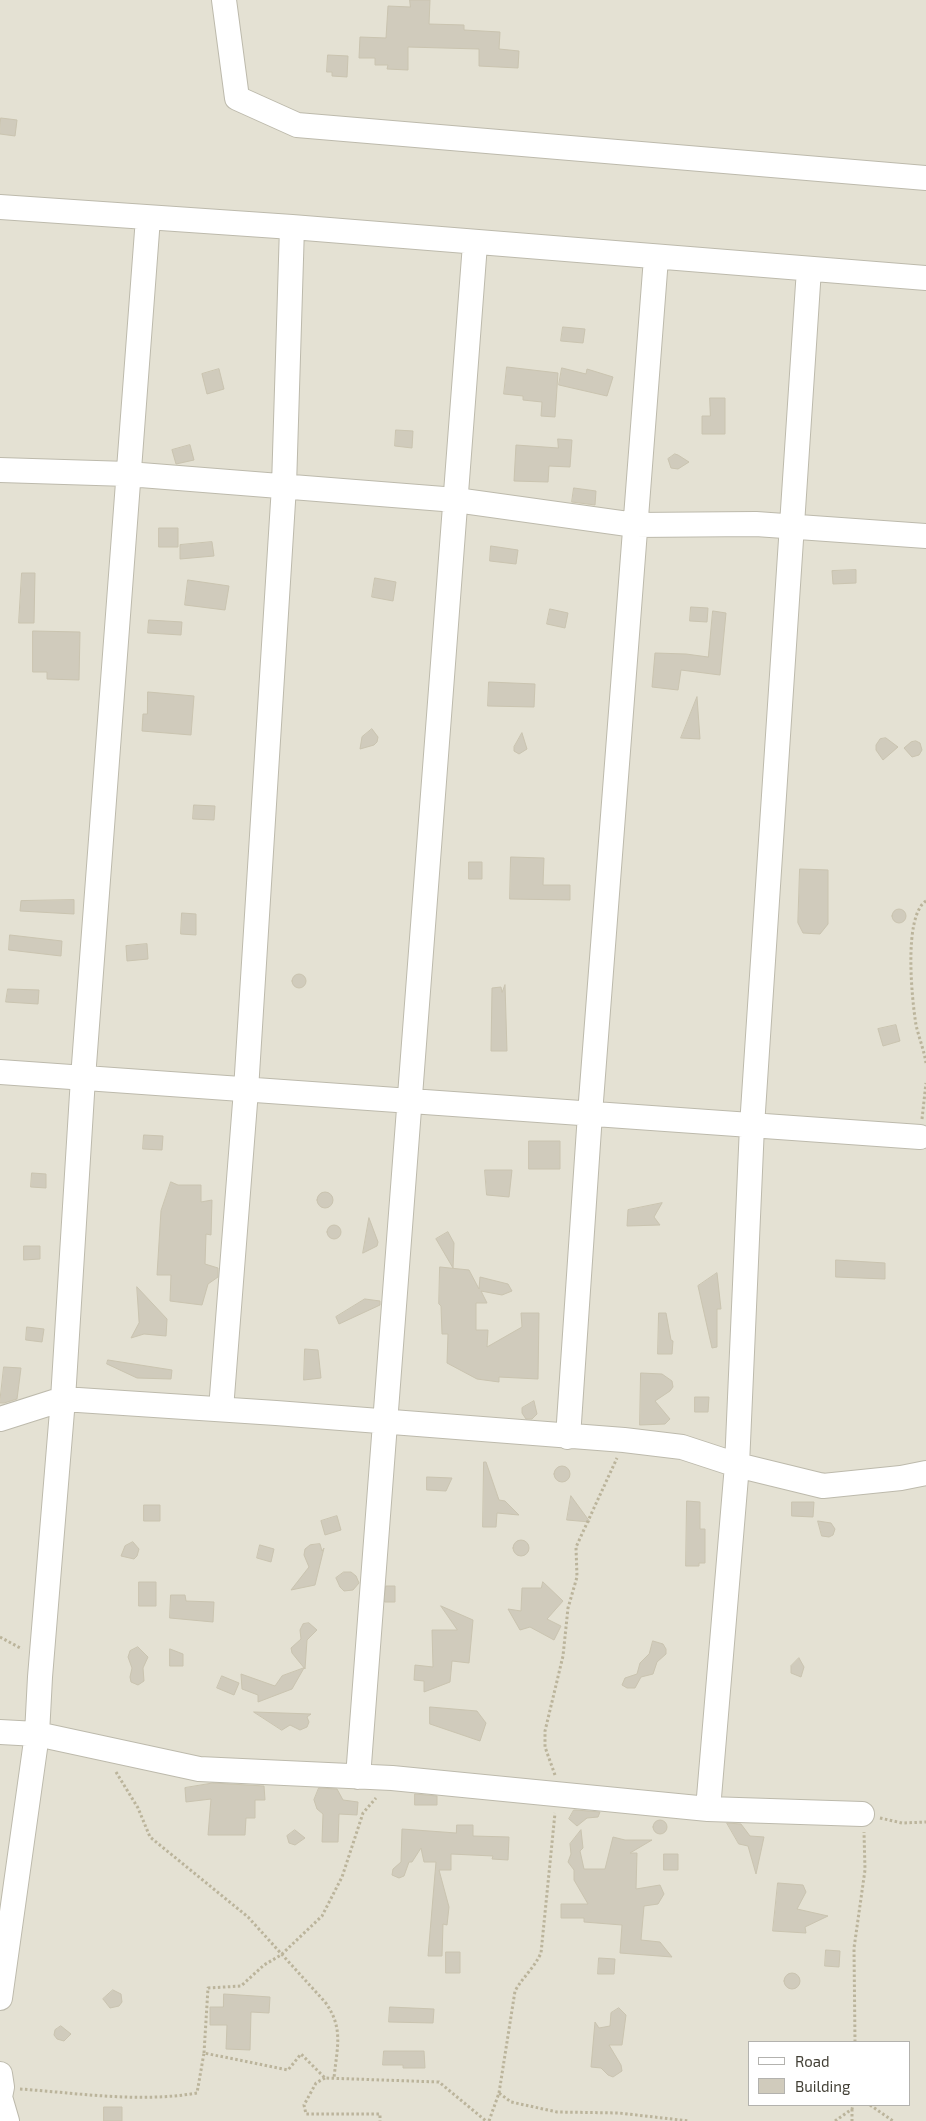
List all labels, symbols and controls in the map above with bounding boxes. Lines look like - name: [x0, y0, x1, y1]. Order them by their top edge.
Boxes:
- legend: [748, 2041, 911, 2106]
- text: Road: [795, 2052, 830, 2070]
- text: Building: [795, 2077, 850, 2095]

